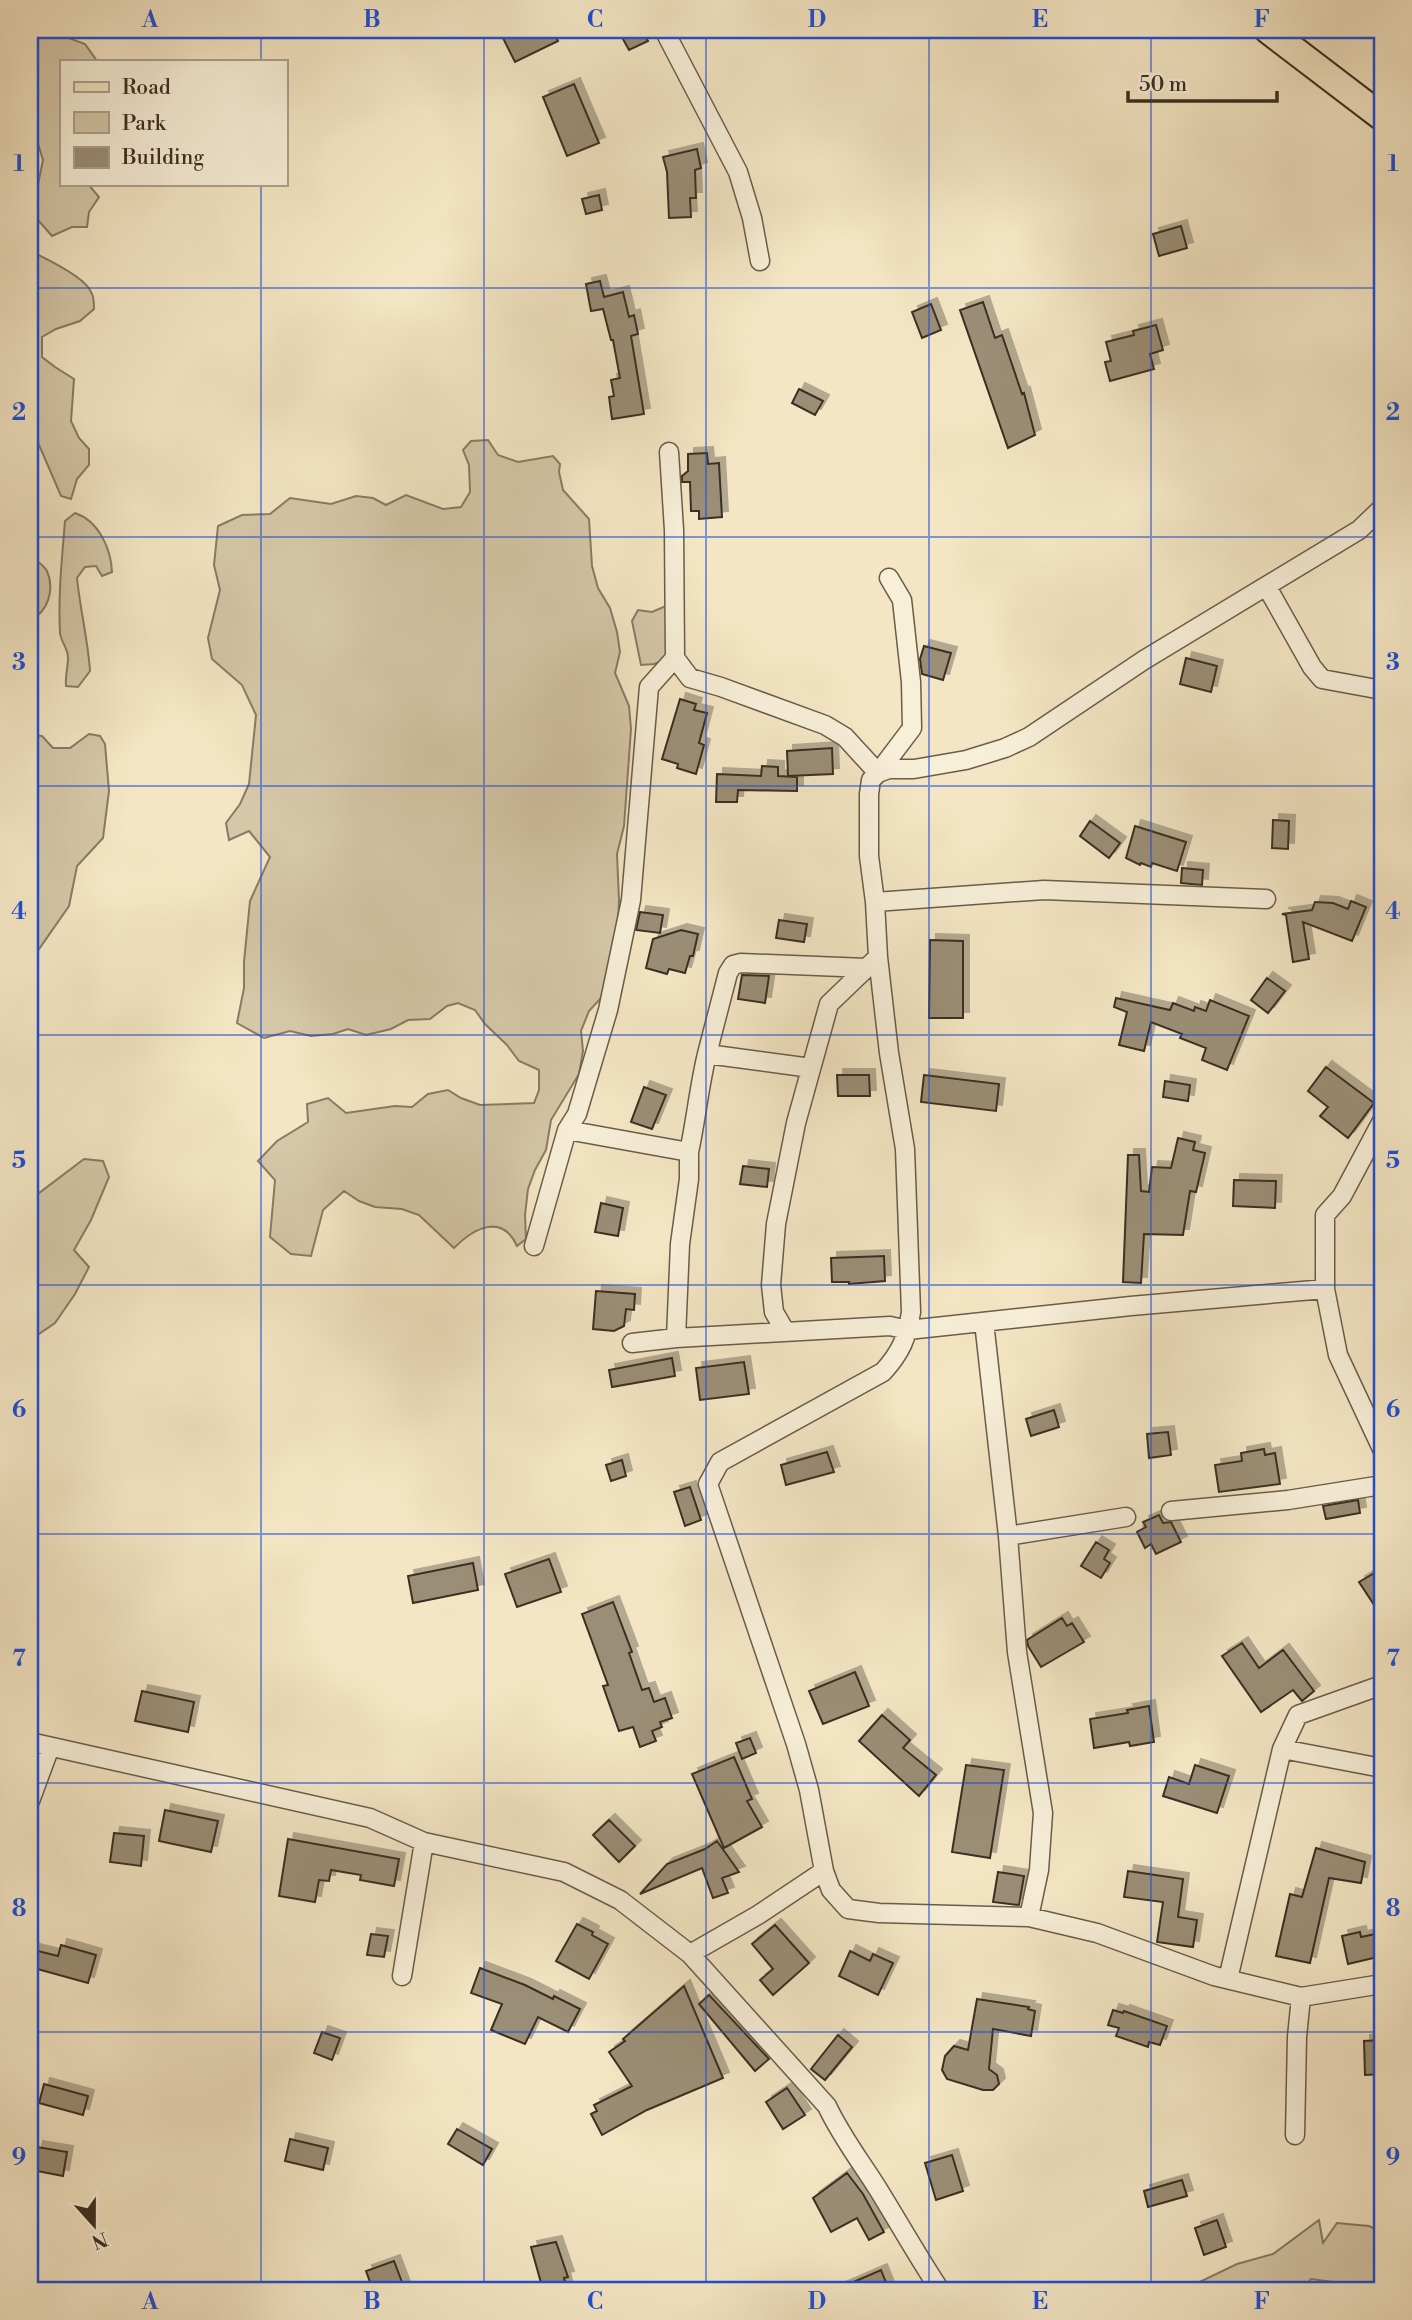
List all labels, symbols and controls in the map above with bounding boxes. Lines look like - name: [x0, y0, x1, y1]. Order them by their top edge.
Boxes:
- text: A: [141, 6, 159, 34]
- text: B: [363, 6, 381, 34]
- text: C: [587, 6, 603, 34]
- text: D: [808, 6, 826, 34]
- text: E: [1032, 6, 1048, 34]
- text: F: [1254, 6, 1270, 34]
- legend: [60, 60, 287, 186]
- scale bar: [1128, 60, 1277, 104]
- text: 50 m: [1139, 72, 1187, 98]
- text: Road: [122, 75, 171, 101]
- text: Park: [122, 111, 167, 137]
- text: Building: [121, 145, 204, 171]
- text: 1: [13, 150, 25, 178]
- text: 1: [1387, 150, 1399, 178]
- text: 2: [12, 399, 26, 427]
- text: 2: [1386, 399, 1400, 427]
- text: 3: [12, 649, 26, 677]
- text: 3: [1386, 649, 1400, 677]
- text: 4: [11, 898, 27, 926]
- text: 4: [1385, 898, 1401, 926]
- text: 5: [12, 1147, 26, 1175]
- text: 5: [1386, 1147, 1400, 1175]
- text: 6: [12, 1396, 26, 1424]
- text: 6: [1386, 1396, 1400, 1424]
- text: 7: [12, 1645, 26, 1673]
- text: 7: [1386, 1645, 1400, 1673]
- text: 8: [12, 1895, 26, 1923]
- text: 8: [1386, 1895, 1400, 1923]
- text: 9: [12, 2144, 26, 2172]
- text: 9: [1386, 2144, 1400, 2172]
- north arrow: [60, 2190, 130, 2260]
- text: N: [88, 2226, 111, 2254]
- text: A: [141, 2288, 159, 2316]
- text: B: [363, 2288, 381, 2316]
- text: C: [587, 2288, 603, 2316]
- text: D: [808, 2288, 826, 2316]
- text: E: [1032, 2288, 1048, 2316]
- text: F: [1254, 2288, 1270, 2316]

